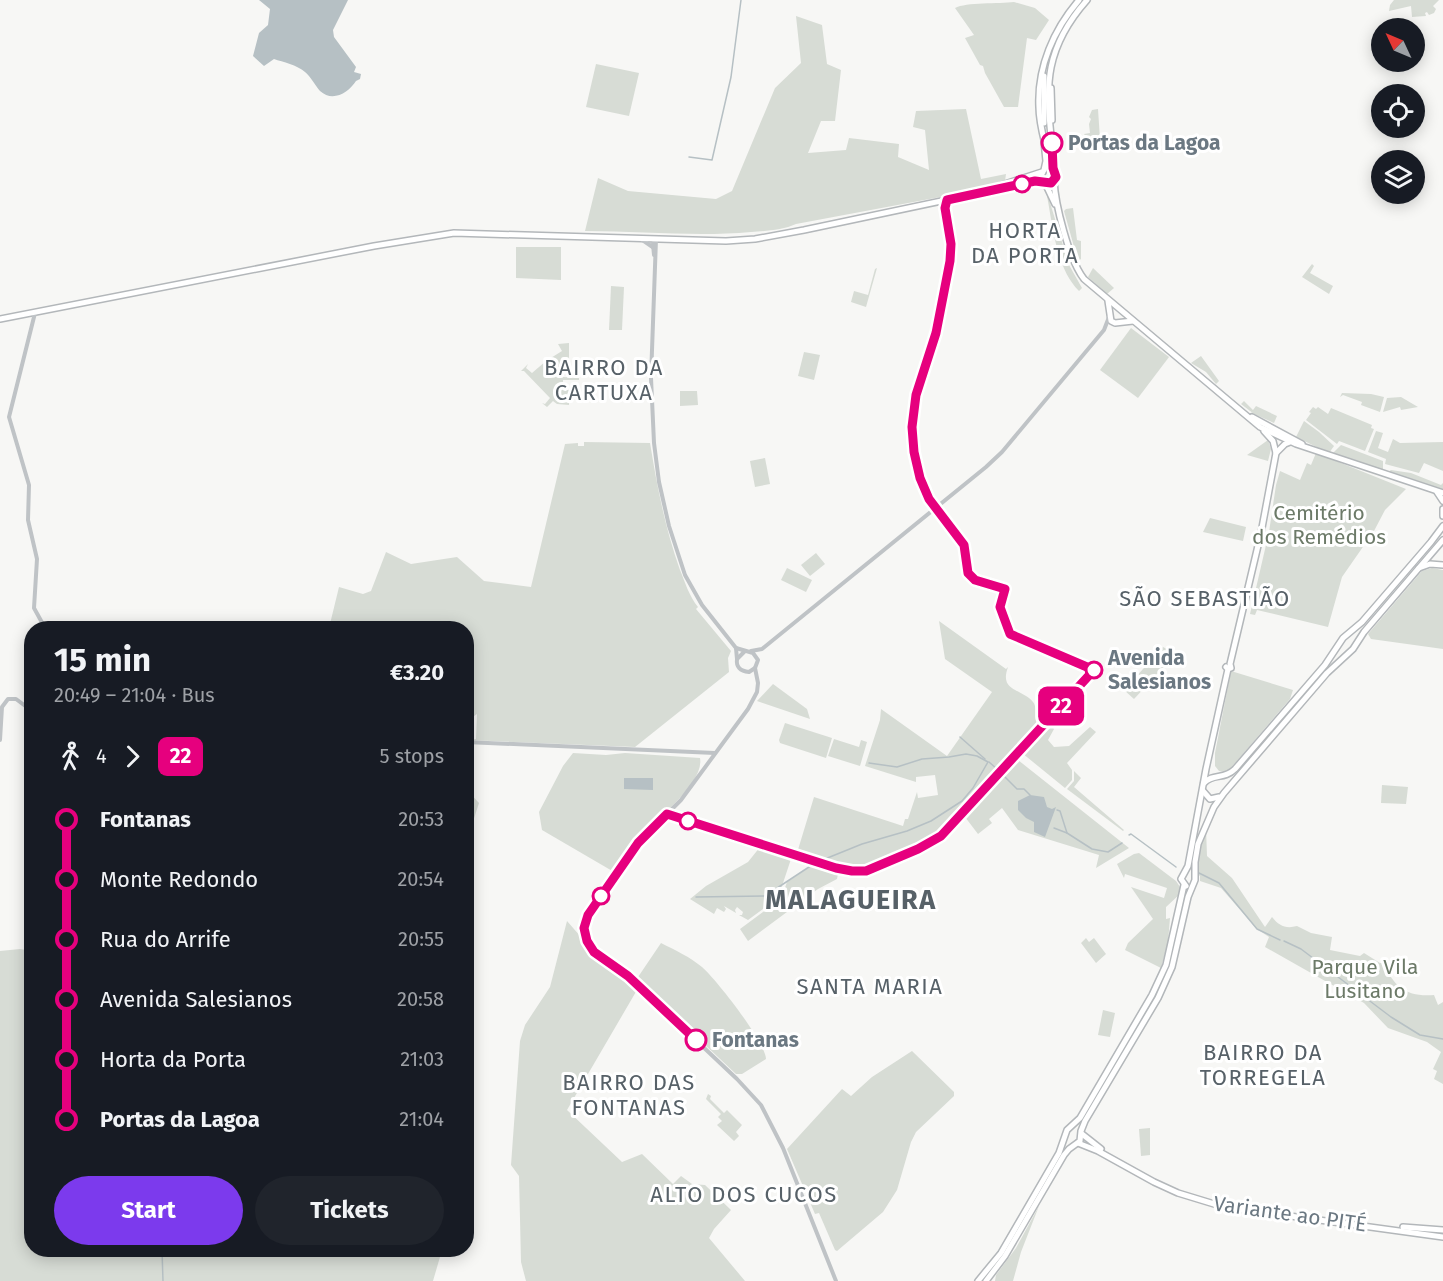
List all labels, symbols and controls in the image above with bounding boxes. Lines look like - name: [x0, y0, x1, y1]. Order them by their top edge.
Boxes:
- north arrow: [1371, 18, 1425, 72]
- map controls: [1371, 18, 1425, 204]
- button: locate: [1371, 84, 1425, 138]
- place label: Portas da Lagoa: [1068, 130, 1221, 156]
- marker: Portas da Lagoa: [1041, 132, 1063, 154]
- button: layers: [1371, 150, 1425, 204]
- unlabelled marker: [1013, 175, 1031, 193]
- district label: HORTA DA PORTA: [971, 217, 1079, 269]
- district label: BAIRRO DA CARTUXA: [544, 354, 664, 406]
- park label: Cemitério dos Remédios: [1252, 500, 1386, 550]
- district label: SÃO SEBASTIÃO: [1119, 585, 1291, 612]
- text: 15 min: [54, 640, 151, 680]
- place label: Avenida Salesianos: [1107, 645, 1211, 695]
- text: €3.20: [390, 659, 444, 686]
- marker: Avenida Salesianos: [1085, 661, 1103, 679]
- text: 20:49 – 21:04 · Bus: [54, 683, 215, 707]
- line badge: 22: [1034, 686, 1088, 726]
- text: 22: [1050, 693, 1072, 719]
- icon: walk: [54, 740, 87, 773]
- icon: forward: [116, 740, 149, 773]
- text: 22: [170, 743, 191, 769]
- text: 4: [96, 744, 107, 768]
- text: 5 stops: [380, 744, 444, 768]
- text: Fontanas: [100, 806, 191, 833]
- text: 20:53: [398, 807, 444, 831]
- unlabelled marker: [679, 812, 697, 830]
- text: Monte Redondo: [100, 866, 258, 893]
- text: 20:54: [397, 867, 444, 891]
- district label: MALAGUEIRA: [765, 884, 937, 916]
- unlabelled marker: [592, 887, 610, 905]
- text: Rua do Arrife: [100, 926, 231, 953]
- text: 20:55: [398, 927, 444, 951]
- park label: Parque Vila Lusitano: [1312, 954, 1418, 1004]
- district label: SANTA MARIA: [797, 973, 943, 1000]
- text: Avenida Salesianos: [100, 986, 292, 1013]
- text: 20:58: [397, 987, 444, 1011]
- place label: Fontanas: [712, 1027, 799, 1053]
- marker: Fontanas: [685, 1029, 707, 1051]
- district label: BAIRRO DA TORREGELA: [1200, 1039, 1326, 1091]
- text: Horta da Porta: [100, 1046, 246, 1073]
- text: 21:03: [400, 1047, 444, 1071]
- district label: BAIRRO DAS FONTANAS: [562, 1069, 696, 1121]
- text: Portas da Lagoa: [100, 1106, 260, 1133]
- text: 21:04: [399, 1107, 444, 1131]
- button: Start: [54, 1176, 243, 1245]
- button: Tickets: [255, 1176, 444, 1245]
- district label: ALTO DOS CUCOS: [650, 1181, 838, 1208]
- street label: Variante ao PITÉ: [1212, 1190, 1368, 1238]

